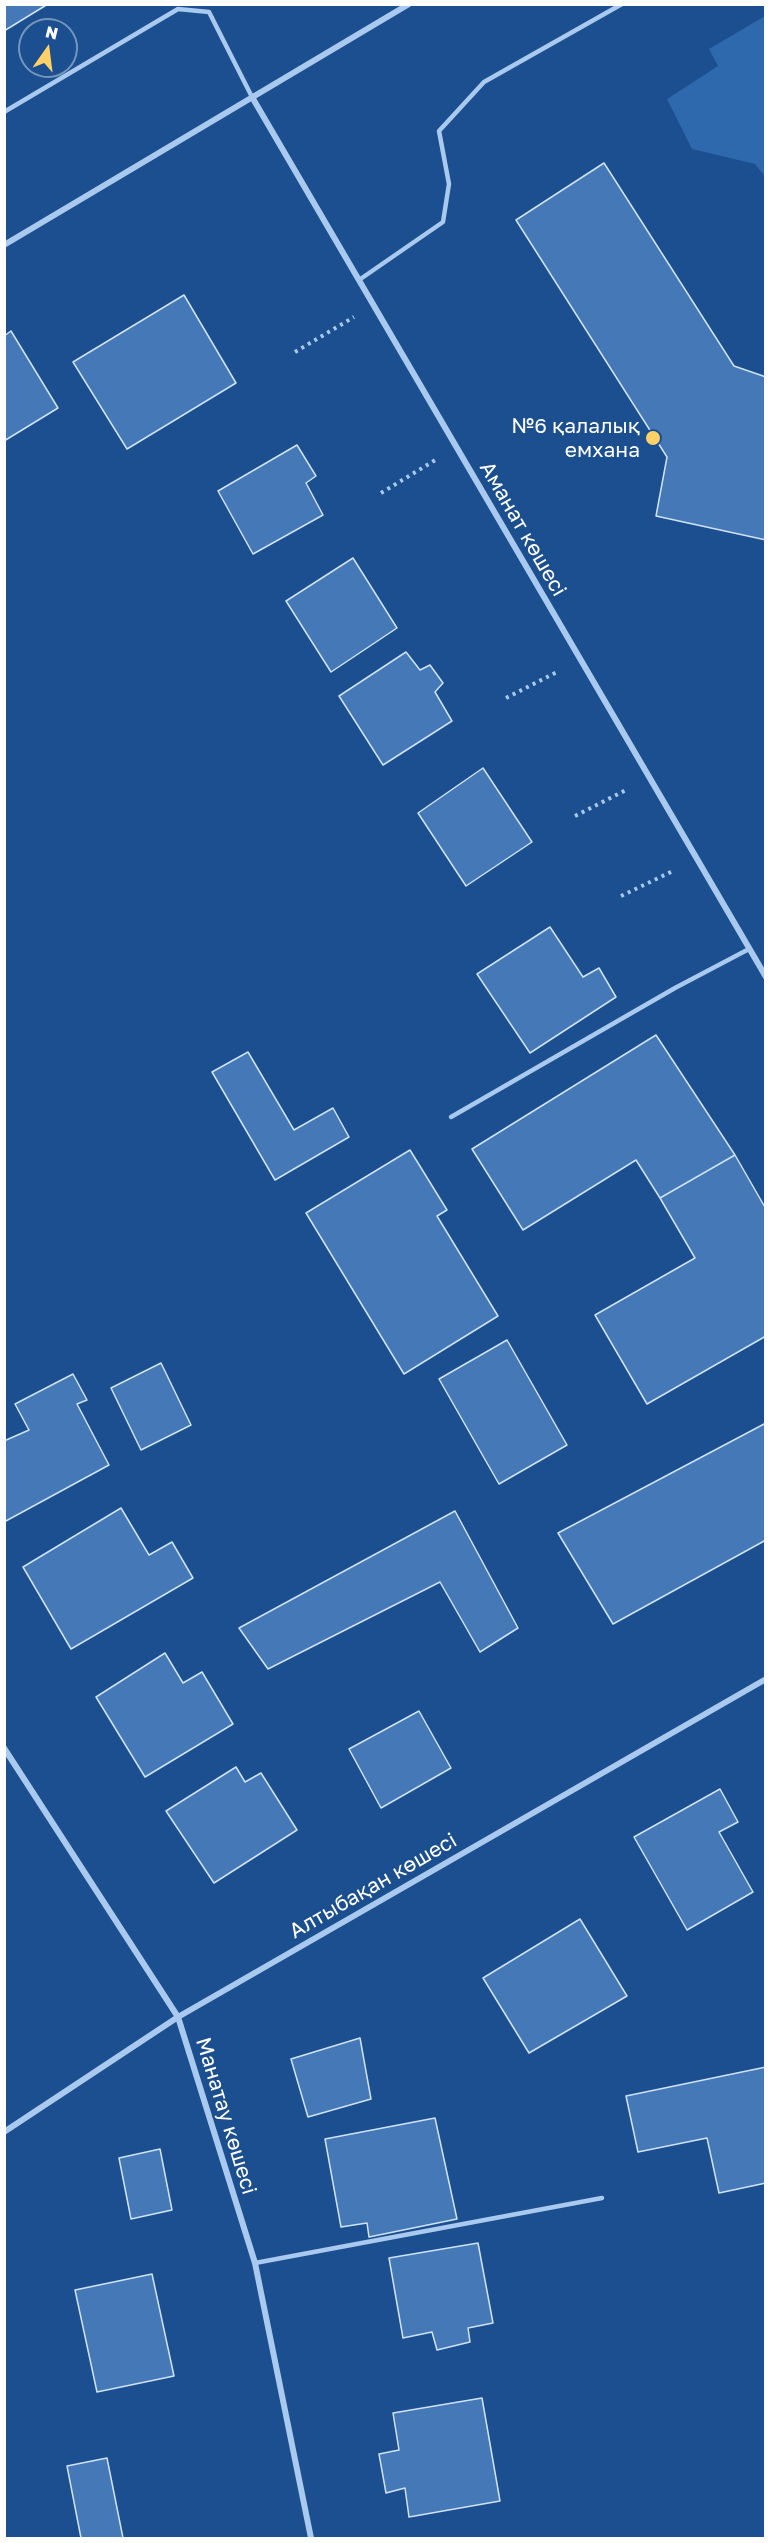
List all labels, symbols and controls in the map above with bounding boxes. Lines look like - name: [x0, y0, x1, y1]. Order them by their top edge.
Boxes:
- north arrow: [18, 18, 78, 78]
- text: N: [44, 21, 60, 44]
- place label: №6 қалалық емхана: [511, 413, 640, 463]
- marker: №6 қалалық емхана: [644, 429, 662, 447]
- street label: Аманат көшесі: [474, 457, 572, 601]
- street label: Алтыбақан көшесі: [285, 1828, 461, 1944]
- street label: Манатау көшесі: [190, 2034, 262, 2198]

